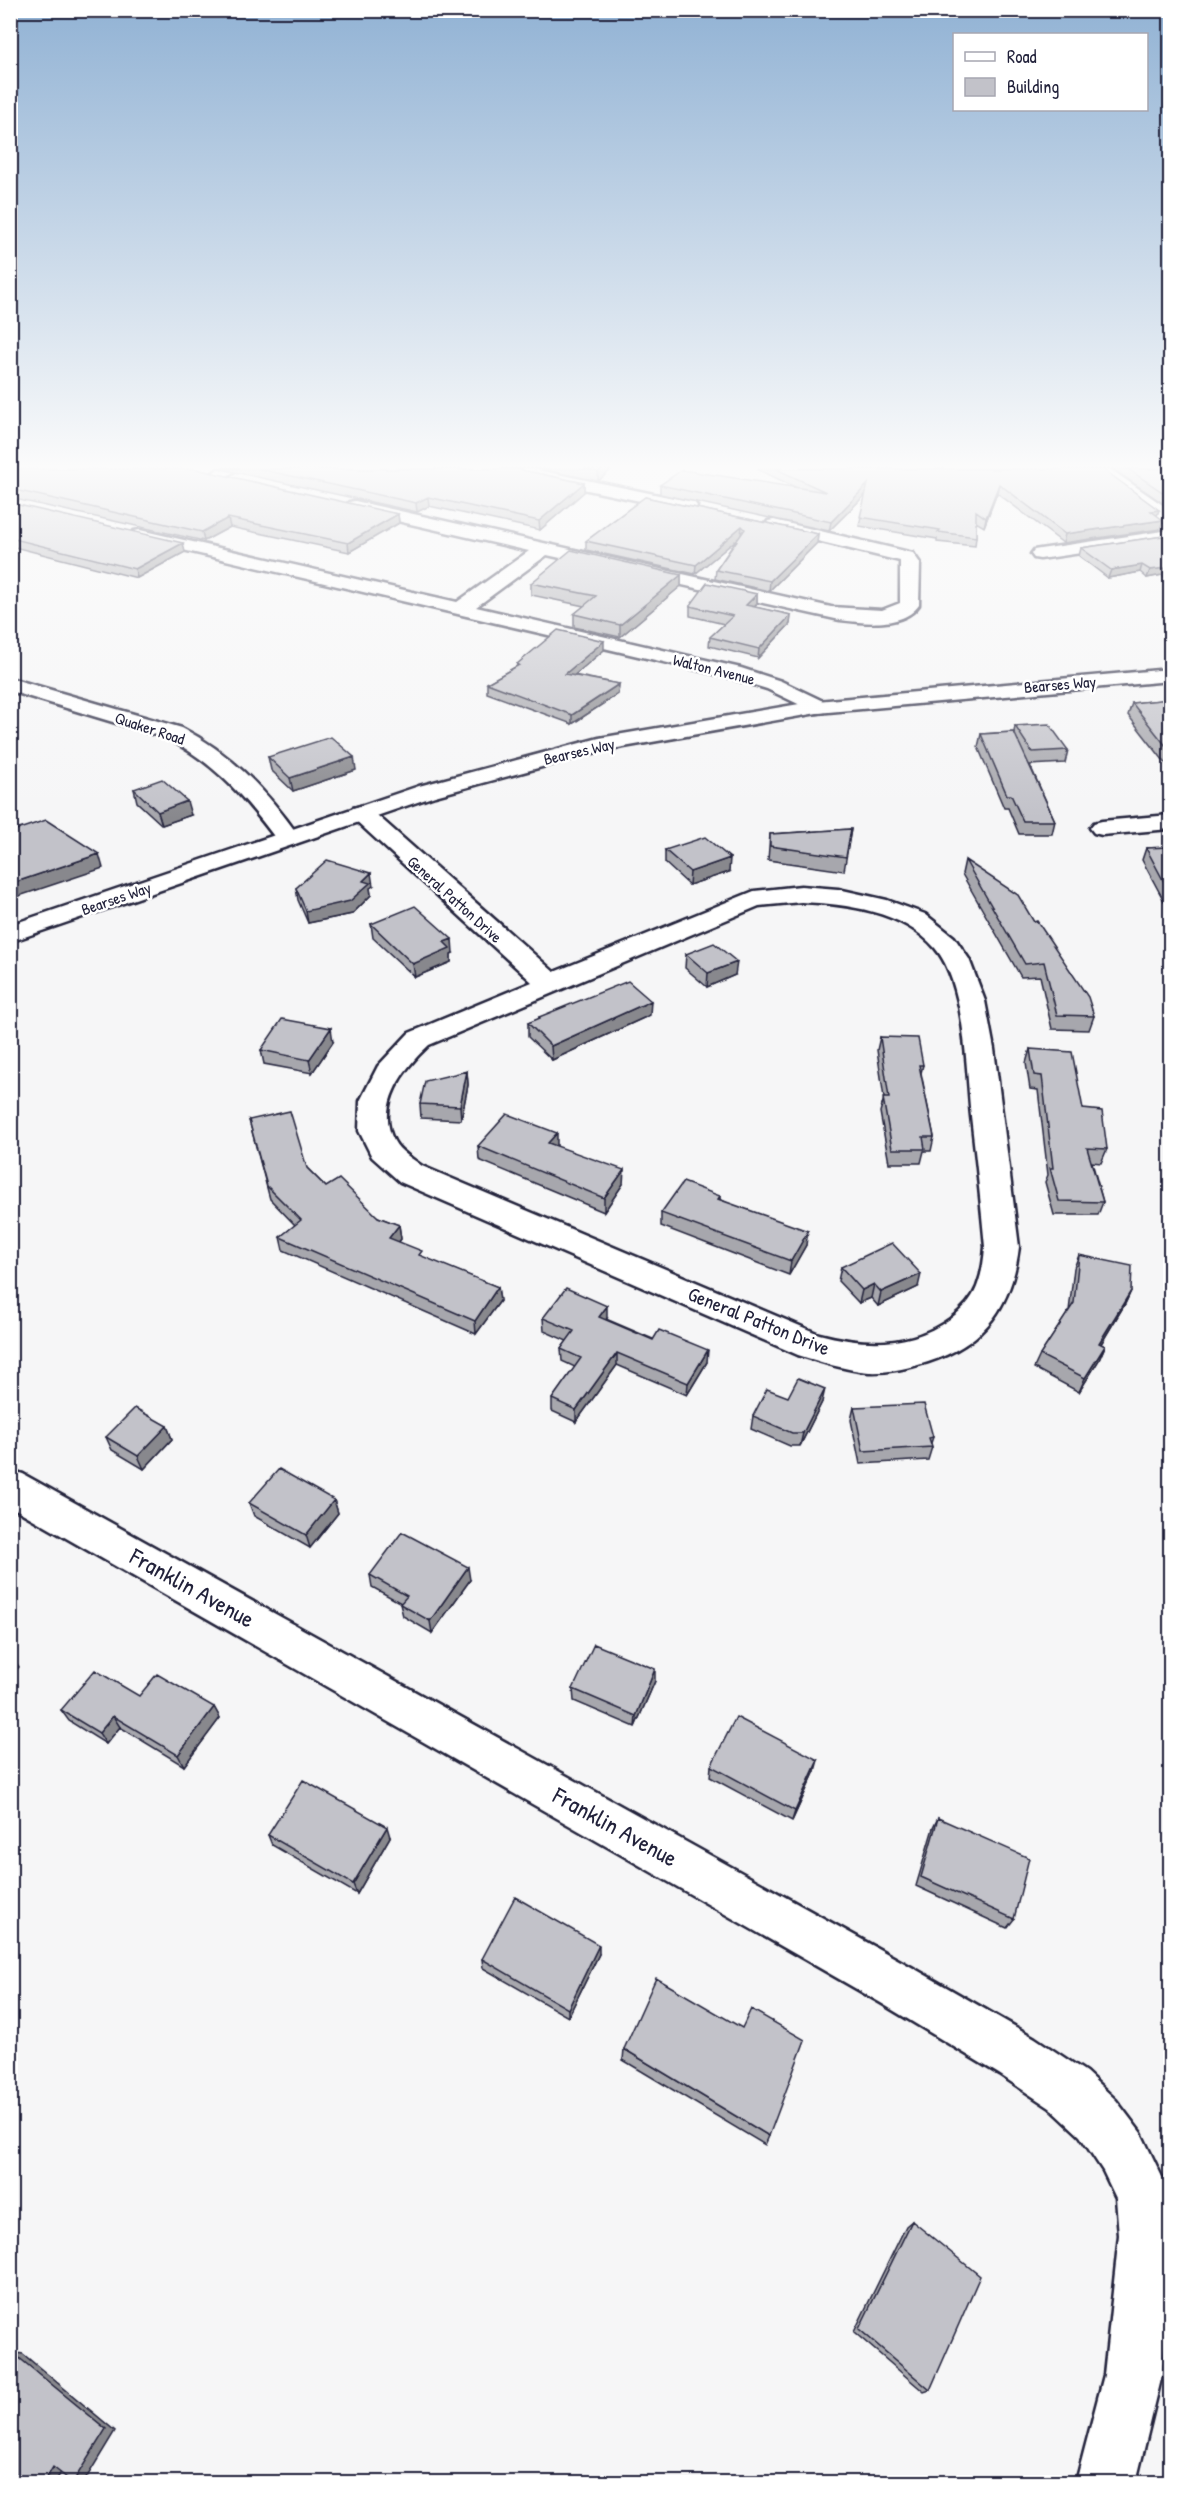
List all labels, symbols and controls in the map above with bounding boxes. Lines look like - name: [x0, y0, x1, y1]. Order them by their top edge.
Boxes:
- legend: [953, 33, 1148, 111]
- text: Road: [1007, 44, 1037, 69]
- text: Building: [1007, 74, 1059, 99]
- street label: Walton Avenue: [671, 648, 758, 690]
- street label: Bearses Way: [1023, 670, 1097, 698]
- street label: Quaker Road: [112, 706, 188, 750]
- street label: Bearses Way: [541, 732, 617, 770]
- street label: General Patton Drive: [403, 851, 508, 948]
- street label: Bearses Way: [78, 876, 154, 920]
- street label: General Patton Drive: [684, 1280, 834, 1361]
- street label: Franklin Avenue: [124, 1539, 261, 1635]
- street label: Franklin Avenue: [547, 1778, 684, 1874]

